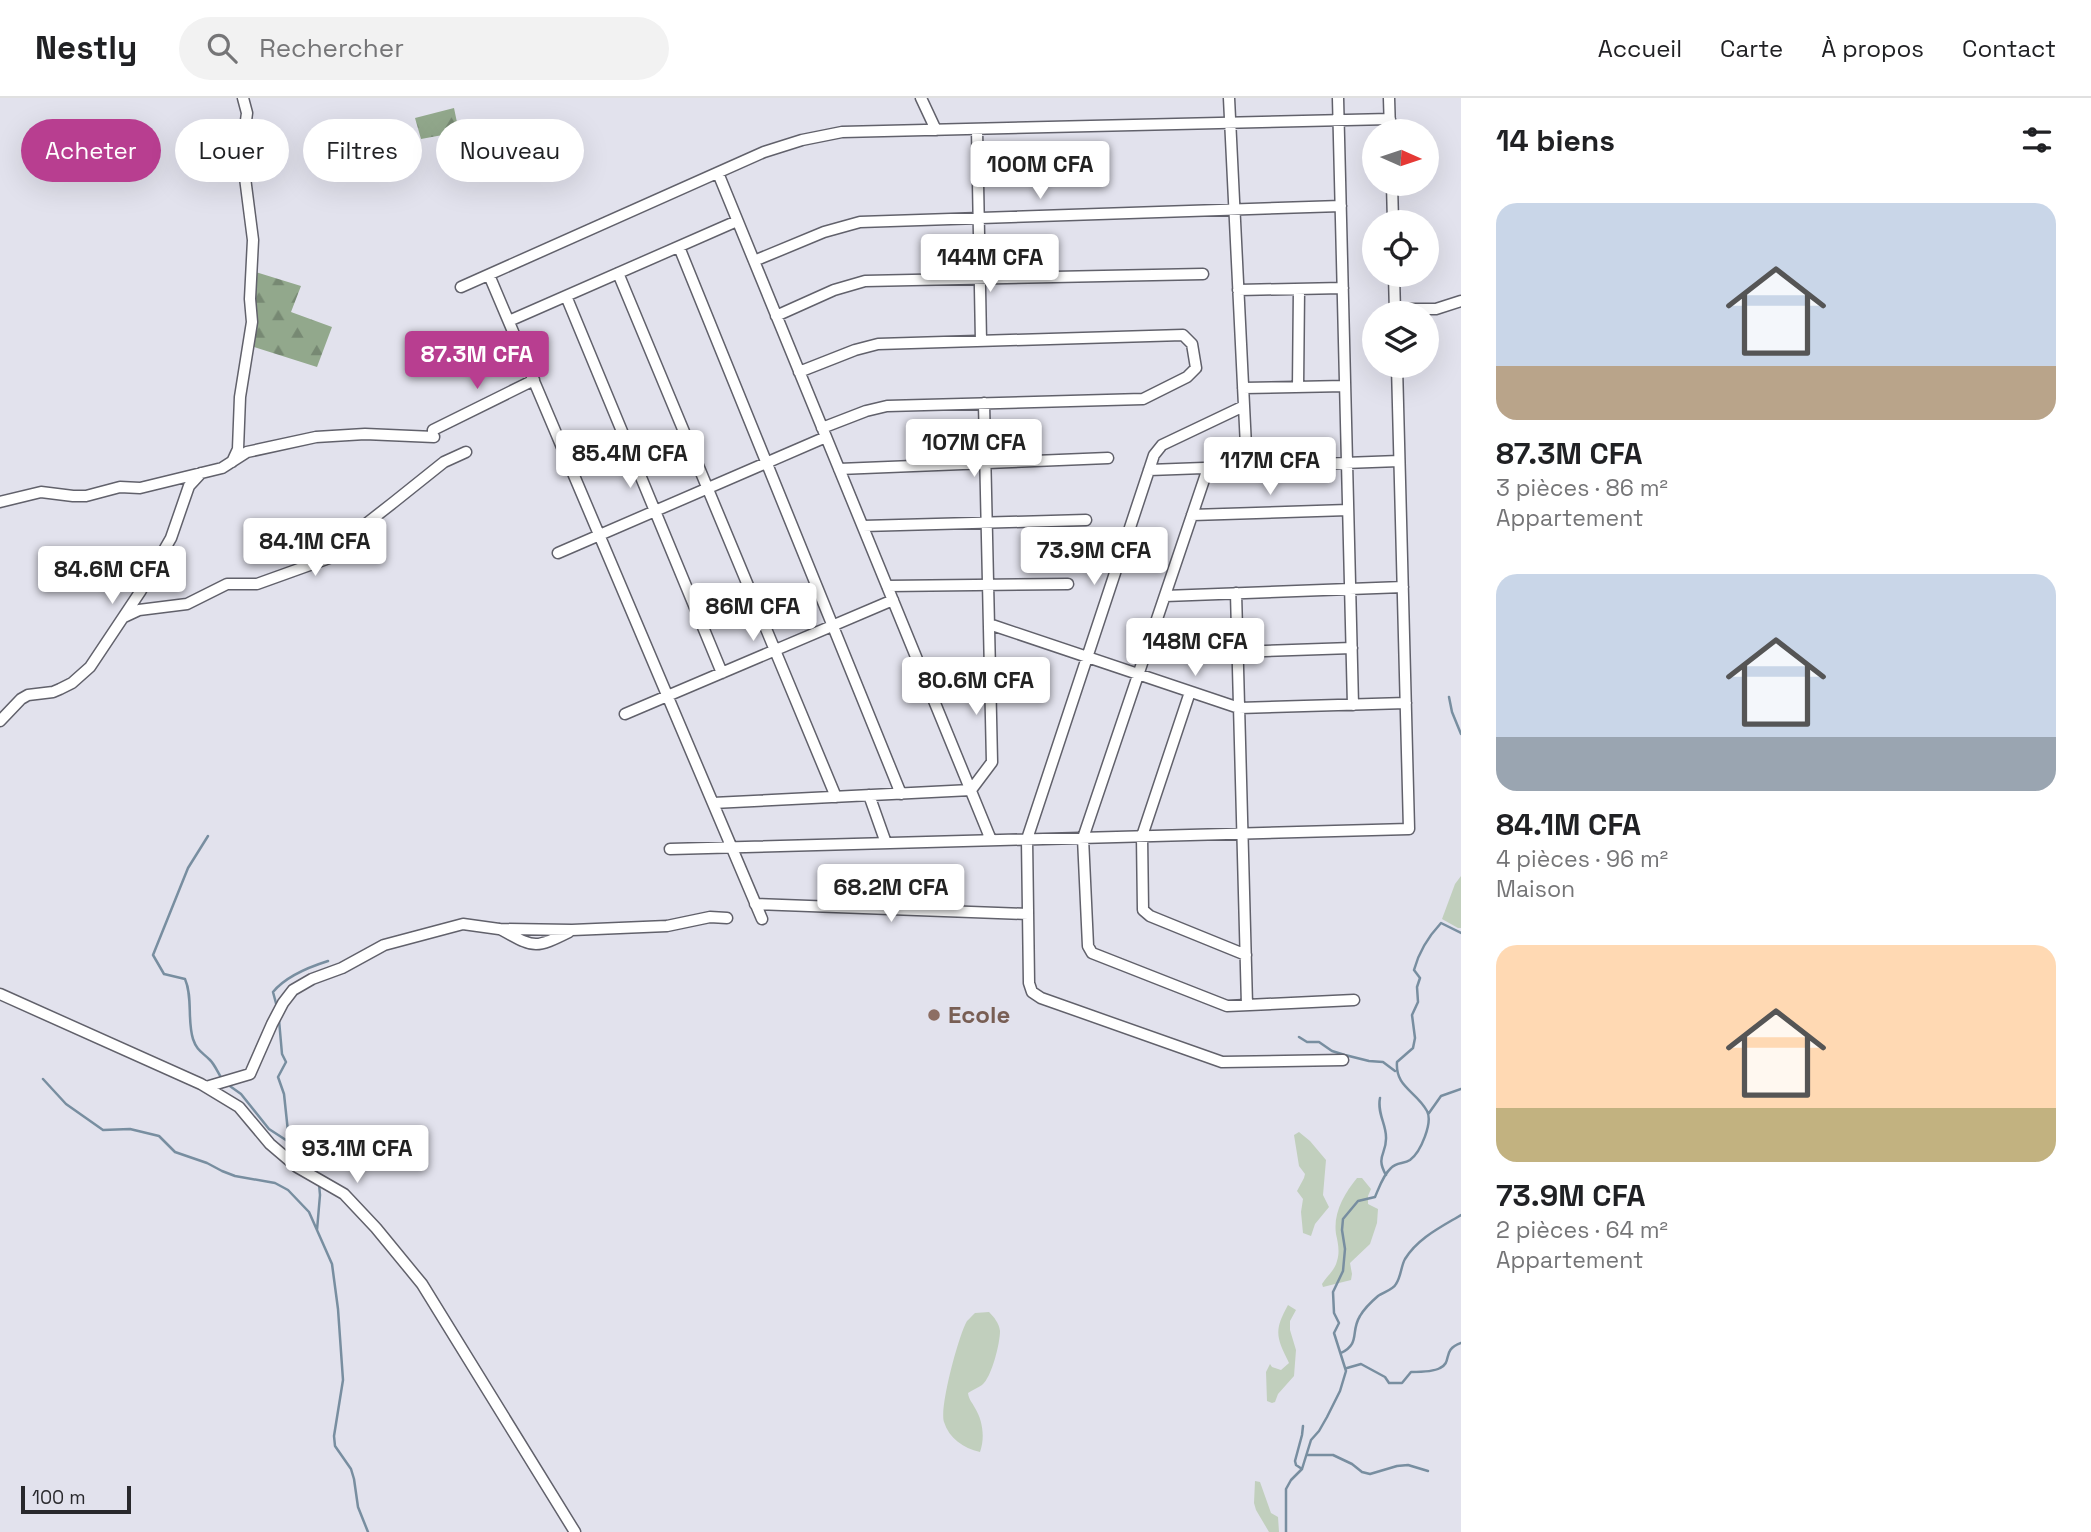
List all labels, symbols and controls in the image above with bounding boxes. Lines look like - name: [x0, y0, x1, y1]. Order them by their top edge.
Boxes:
- search box: [179, 17, 669, 80]
- text: Nestly: [35, 27, 137, 69]
- icon: search: [203, 29, 241, 67]
- text: Rechercher: [259, 31, 404, 65]
- text: Accueil: [1598, 33, 1682, 64]
- text: Carte: [1720, 33, 1783, 64]
- text: À propos: [1821, 33, 1924, 64]
- text: Contact: [1962, 33, 2056, 64]
- chip: Acheter: [21, 119, 161, 182]
- chip: Louer: [175, 119, 289, 182]
- chip: Filtres: [303, 119, 422, 182]
- chip: Nouveau: [436, 119, 584, 182]
- north arrow: [1362, 119, 1438, 196]
- map controls: [1362, 119, 1439, 378]
- text: 14 biens: [1496, 121, 1615, 160]
- icon: filters: [2018, 121, 2056, 159]
- pin: 100M CFA: [968, 141, 1112, 201]
- text: 100M CFA: [987, 149, 1094, 179]
- button: locate: [1362, 210, 1439, 287]
- pin: 144M CFA: [918, 234, 1062, 294]
- text: 144M CFA: [937, 242, 1043, 272]
- icon: home: [1713, 248, 1839, 374]
- button: layers: [1362, 301, 1439, 378]
- pin: 87.3M CFA: [397, 331, 557, 391]
- text: 87.3M CFA: [421, 339, 533, 369]
- pin: 107M CFA: [902, 420, 1046, 479]
- text: 107M CFA: [922, 427, 1026, 457]
- pin: 85.4M CFA: [550, 430, 710, 490]
- text: 87.3M CFA: [1496, 434, 1643, 473]
- text: 85.4M CFA: [572, 438, 688, 468]
- pin: 117M CFA: [1198, 438, 1342, 497]
- text: 117M CFA: [1220, 445, 1320, 475]
- text: 3 pièces · 86 m²: [1496, 473, 1668, 503]
- text: Appartement: [1496, 503, 1644, 533]
- pin: 84.1M CFA: [235, 518, 395, 578]
- text: 84.1M CFA: [259, 526, 371, 556]
- pin: 73.9M CFA: [1014, 528, 1174, 587]
- text: 73.9M CFA: [1037, 535, 1151, 565]
- pin: 84.6M CFA: [32, 546, 192, 606]
- text: 84.6M CFA: [54, 554, 170, 584]
- pin: 86M CFA: [688, 584, 818, 643]
- text: 86M CFA: [706, 591, 800, 621]
- pin: 148M CFA: [1123, 618, 1267, 678]
- icon: home: [1713, 619, 1839, 745]
- text: 148M CFA: [1142, 626, 1248, 656]
- pin: 80.6M CFA: [896, 658, 1056, 717]
- text: 80.6M CFA: [918, 665, 1034, 695]
- text: 84.1M CFA: [1496, 805, 1641, 844]
- text: 4 pièces · 96 m²: [1496, 844, 1668, 874]
- pin: 68.2M CFA: [811, 864, 971, 924]
- text: 68.2M CFA: [833, 872, 949, 902]
- text: Maison: [1496, 874, 1575, 904]
- icon: home: [1713, 990, 1839, 1116]
- place label: Ecole: [948, 999, 1010, 1030]
- marker: Ecole: [926, 1007, 942, 1023]
- pin: 93.1M CFA: [277, 1126, 437, 1185]
- text: 93.1M CFA: [301, 1133, 413, 1163]
- text: 73.9M CFA: [1496, 1176, 1645, 1215]
- text: 2 pièces · 64 m²: [1496, 1215, 1668, 1245]
- text: Appartement: [1496, 1245, 1644, 1275]
- scale bar: [21, 1483, 131, 1515]
- text: 100 m: [32, 1485, 86, 1510]

